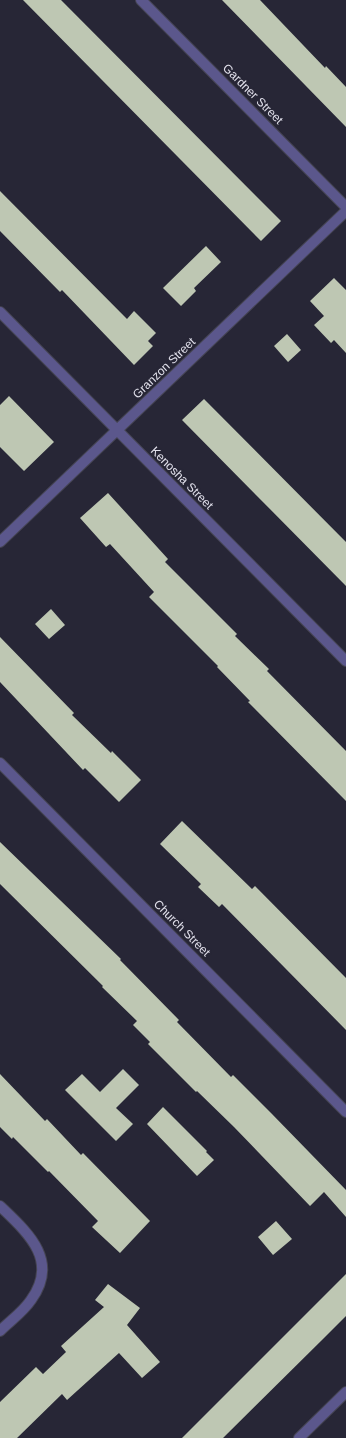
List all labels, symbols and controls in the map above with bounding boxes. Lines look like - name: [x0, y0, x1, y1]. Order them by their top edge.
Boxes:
- street label: Gardner Street: [220, 61, 286, 127]
- street label: Granzon Street: [130, 334, 199, 401]
- street label: Kenosha Street: [148, 444, 217, 513]
- street label: Church Street: [151, 897, 214, 960]

